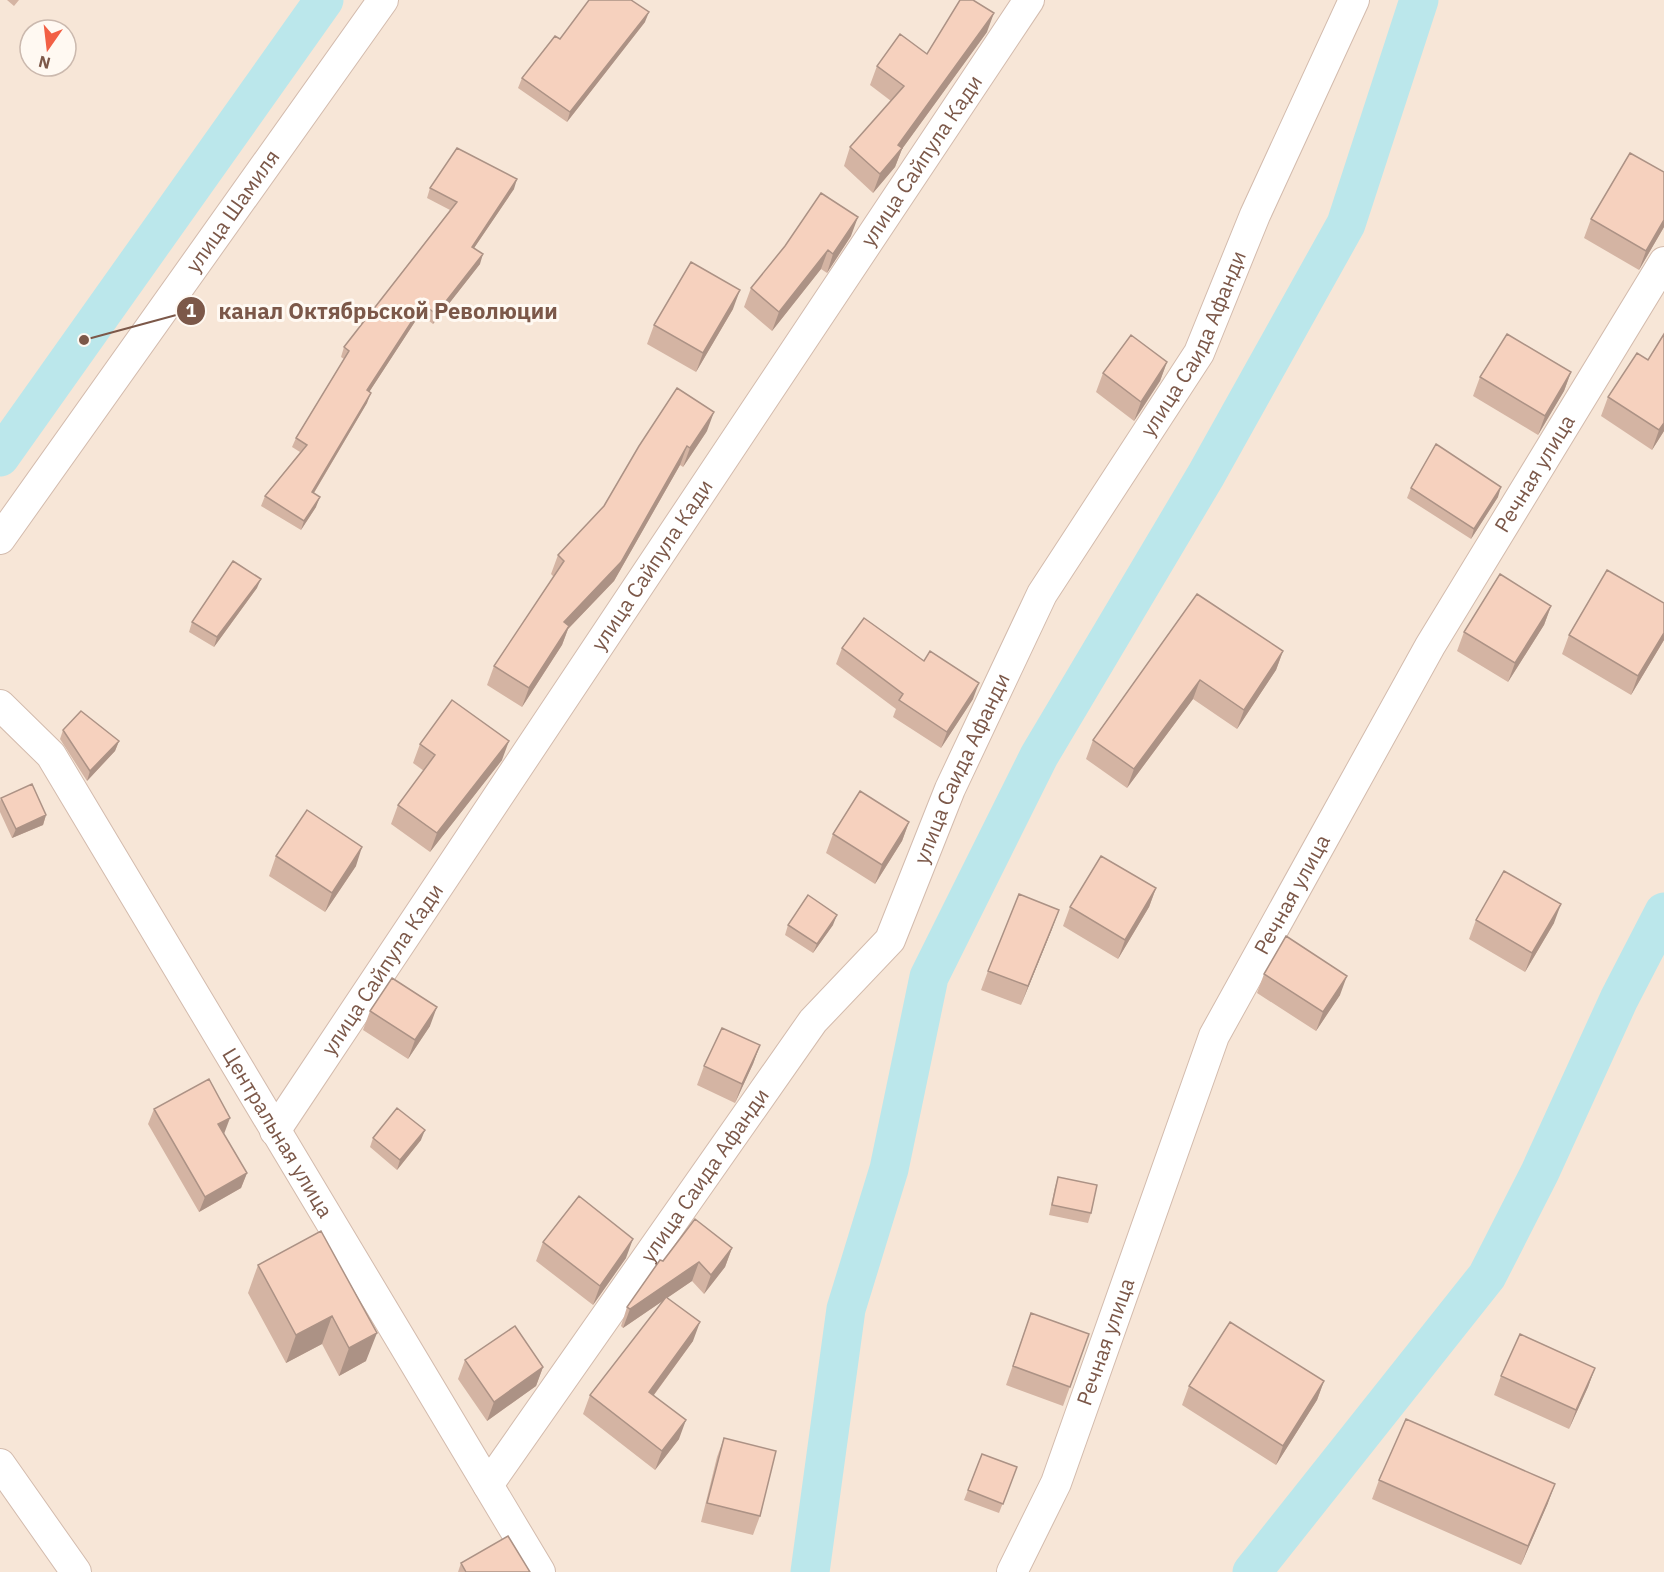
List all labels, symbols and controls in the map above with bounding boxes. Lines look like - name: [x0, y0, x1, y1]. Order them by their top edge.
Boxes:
- north arrow: [18, 18, 78, 78]
- text: N: [36, 51, 52, 74]
- street label: улица Сайпула Кади: [854, 69, 988, 251]
- street label: улица Шамиля: [179, 144, 285, 278]
- street label: улица Саида Афанди: [1133, 246, 1252, 441]
- callout: канал Октябрьской Революции: [176, 291, 569, 331]
- text: канал Октябрьской Революции: [218, 296, 558, 325]
- text: 1: [186, 299, 197, 322]
- street label: Речная улица: [1488, 409, 1581, 537]
- street label: улица Сайпула Кади: [584, 473, 719, 656]
- street label: улица Саида Афанди: [907, 668, 1016, 868]
- street label: Речная улица: [1247, 829, 1336, 959]
- street label: улица Сайпула Кади: [315, 878, 449, 1060]
- street label: Центральная улица: [216, 1042, 340, 1223]
- street label: улица Саида Афанди: [633, 1082, 775, 1267]
- street label: Речная улица: [1070, 1274, 1140, 1409]

